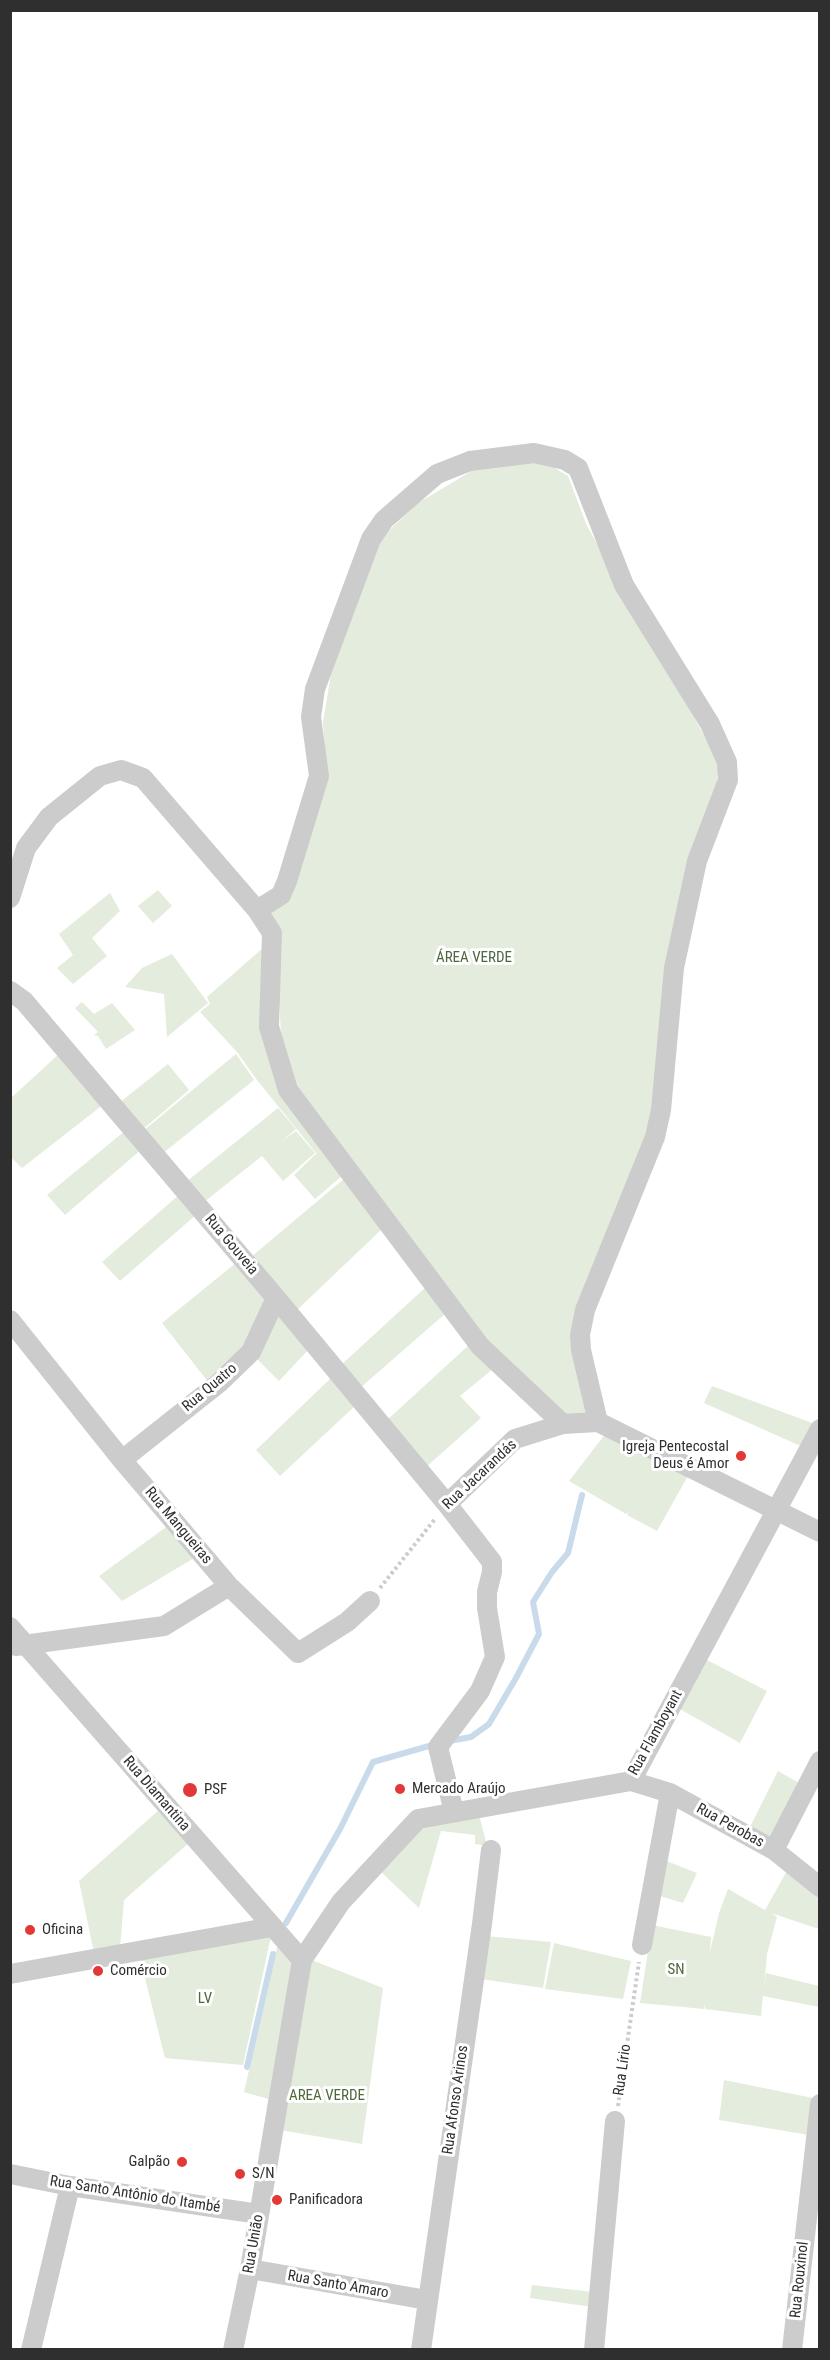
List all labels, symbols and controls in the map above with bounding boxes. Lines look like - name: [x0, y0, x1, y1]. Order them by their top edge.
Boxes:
- park label: ÁREA VERDE: [436, 949, 512, 967]
- street label: Rua Gouveia: [200, 1211, 262, 1279]
- street label: Rua Quatro: [179, 1360, 241, 1416]
- street label: Rua Jacarandás: [439, 1436, 521, 1514]
- place label: Igreja Pentecostal Deus é Amor: [622, 1438, 729, 1473]
- marker: Igreja Pentecostal Deus é Amor: [734, 1449, 748, 1463]
- street label: Rua Mangueiras: [141, 1484, 215, 1568]
- street label: Rua Flamboyant: [625, 1687, 687, 1779]
- street label: Rua Diamantina: [119, 1753, 193, 1835]
- place label: Mercado Araújo: [412, 1780, 506, 1798]
- marker: PSF: [181, 1781, 199, 1799]
- place label: PSF: [204, 1781, 227, 1799]
- marker: Mercado Araújo: [393, 1782, 407, 1796]
- street label: Rua Perobas: [693, 1800, 767, 1852]
- place label: Oficina: [42, 1921, 83, 1939]
- marker: Oficina: [23, 1923, 37, 1937]
- park label: SN: [667, 1961, 685, 1979]
- place label: Comércio: [110, 1962, 167, 1980]
- marker: Comércio: [91, 1964, 105, 1978]
- park label: LV: [198, 1990, 212, 2008]
- street label: Rua Lírio: [610, 2043, 636, 2097]
- street label: Rua Afonso Arinos: [439, 2044, 473, 2156]
- park label: AREA VERDE: [289, 2087, 365, 2105]
- place label: Galpão: [128, 2153, 170, 2171]
- marker: Galpão: [175, 2155, 189, 2169]
- place label: S/N: [252, 2165, 275, 2183]
- marker: S/N: [233, 2167, 247, 2181]
- street label: Rua Santo Antônio do Itambé: [49, 2173, 221, 2217]
- place label: Panificadora: [289, 2191, 363, 2209]
- marker: Panificadora: [270, 2193, 284, 2207]
- street label: Rua União: [240, 2213, 268, 2275]
- street label: Rua Rouxinol: [787, 2241, 813, 2319]
- street label: Rua Santo Amaro: [286, 2267, 390, 2303]

